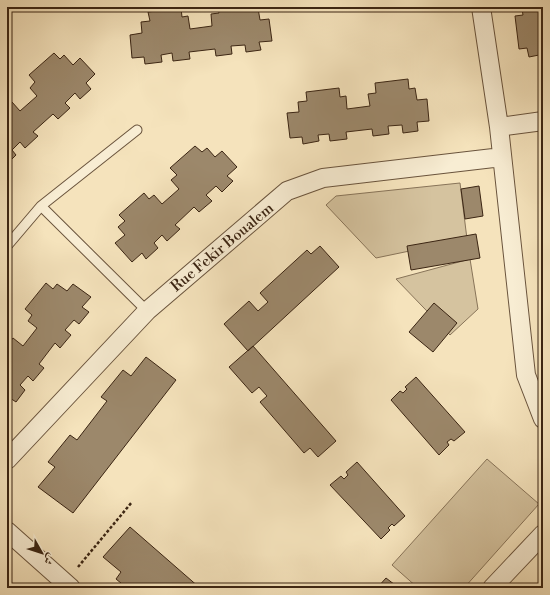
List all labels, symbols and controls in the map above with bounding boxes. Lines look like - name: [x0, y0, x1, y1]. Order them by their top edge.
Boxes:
- street label: Rue Fekir Boualem: [167, 199, 278, 296]
- north arrow: [22, 533, 62, 573]
- text: ش: [40, 550, 58, 567]

